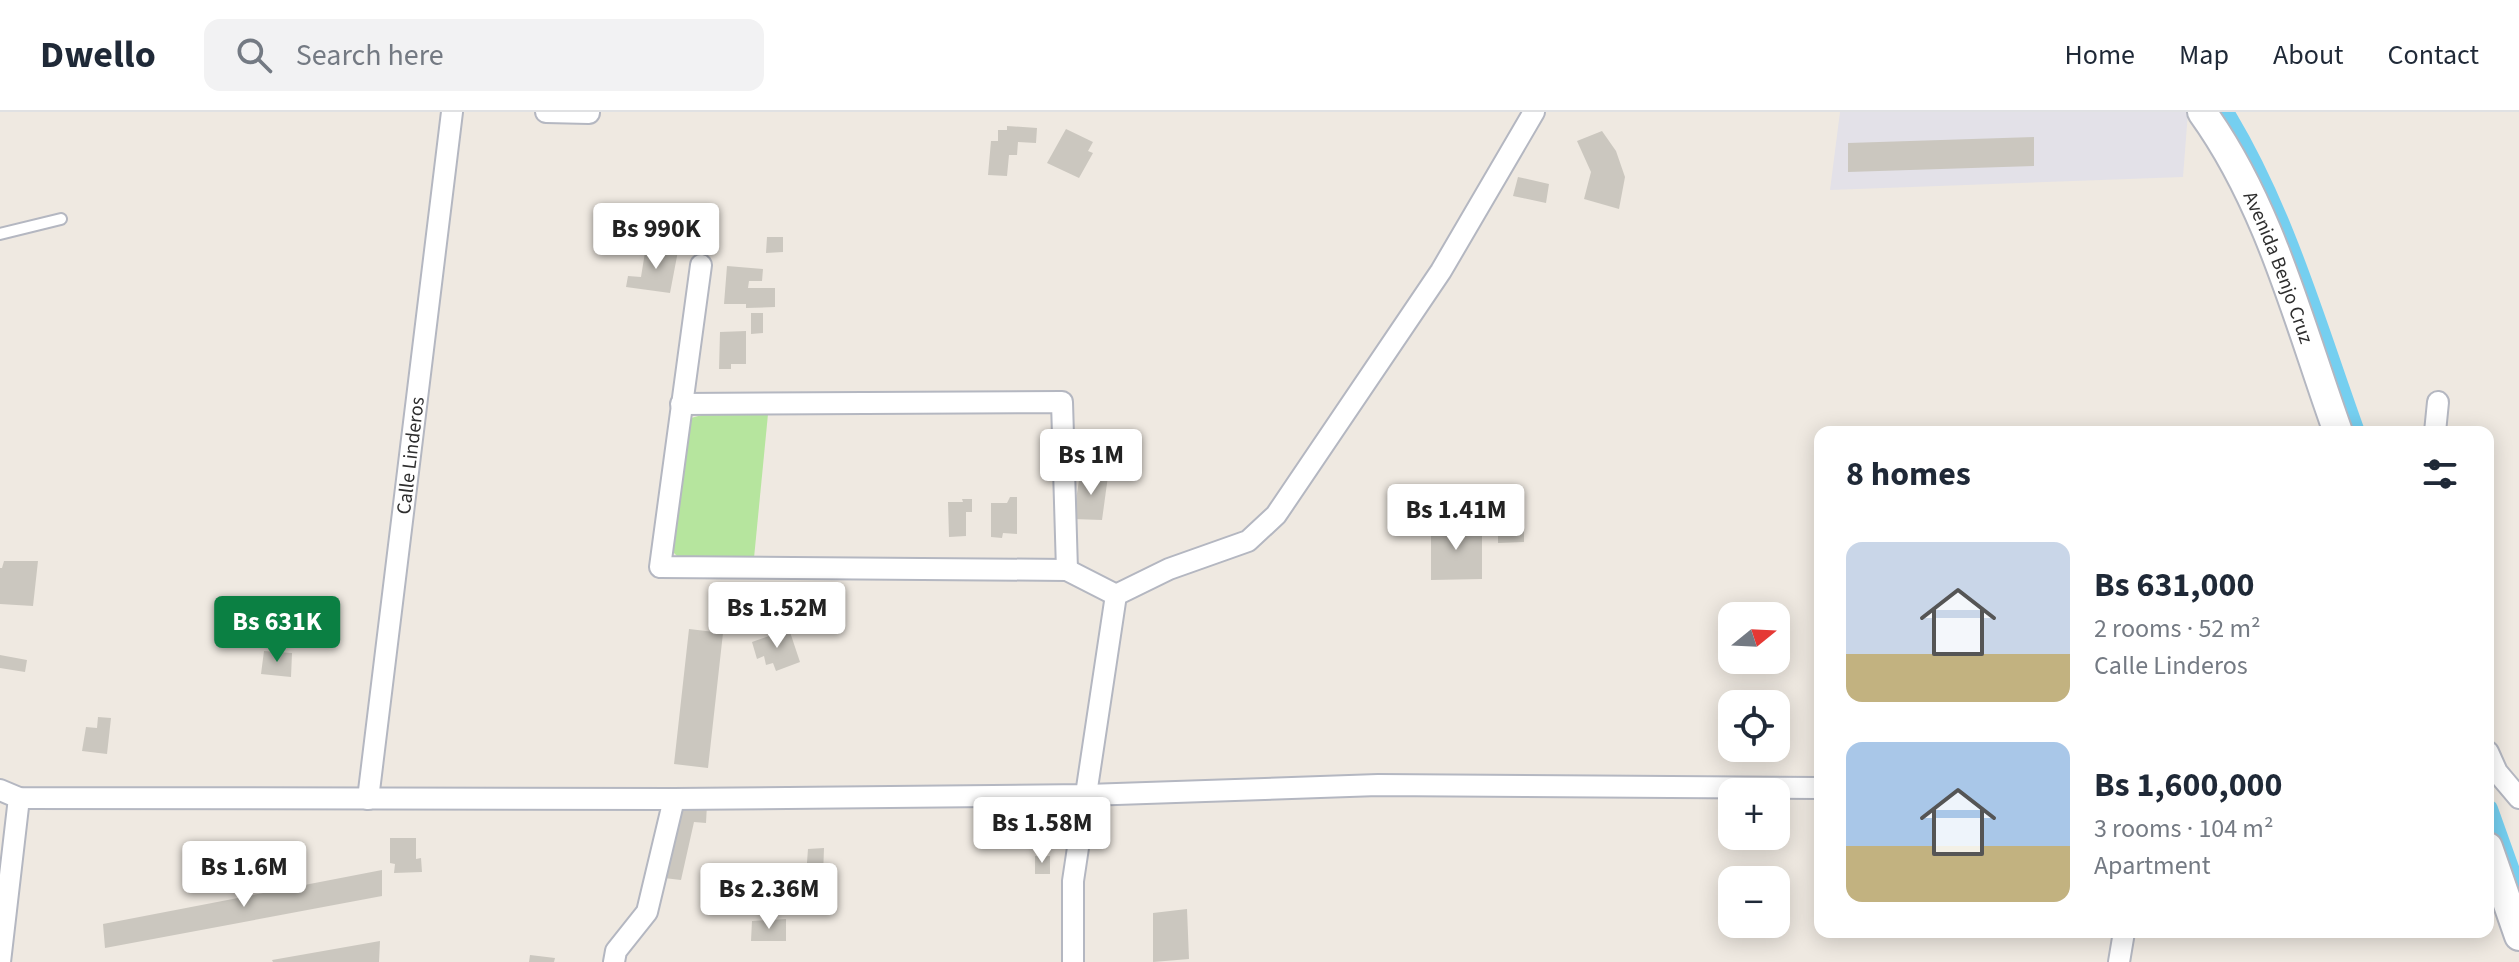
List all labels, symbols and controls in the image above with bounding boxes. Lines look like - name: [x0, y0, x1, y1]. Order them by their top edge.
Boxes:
- search box: [204, 19, 764, 91]
- text: Dwello: [40, 28, 156, 82]
- icon: search: [232, 33, 276, 77]
- text: Search here: [296, 34, 444, 77]
- text: Home: [2064, 35, 2135, 75]
- text: Map: [2179, 35, 2229, 75]
- text: About: [2273, 35, 2344, 75]
- text: Contact: [2388, 35, 2479, 75]
- street label: Avenida Benjo Cruz: [2236, 187, 2320, 347]
- pin: Bs 990K: [582, 203, 730, 271]
- text: Bs 990K: [611, 210, 701, 247]
- street label: Calle Linderos: [390, 395, 432, 516]
- pin: Bs 1M: [1035, 429, 1147, 497]
- text: Bs 1M: [1058, 436, 1124, 473]
- text: 8 homes: [1846, 450, 1971, 499]
- icon: filters: [2418, 452, 2462, 496]
- pin: Bs 1.41M: [1373, 484, 1539, 552]
- text: Bs 1.41M: [1405, 491, 1507, 528]
- text: Bs 631,000: [2094, 561, 2254, 610]
- icon: home: [1910, 574, 2006, 670]
- pin: Bs 1.52M: [694, 582, 860, 650]
- text: Bs 1.52M: [726, 589, 828, 626]
- pin: Bs 631K: [203, 596, 351, 664]
- north arrow: [1718, 602, 1790, 674]
- map controls: [1718, 602, 1790, 938]
- text: Bs 631K: [232, 603, 322, 640]
- text: 2 rooms · 52 m²: [2094, 610, 2261, 647]
- text: Calle Linderos: [2094, 647, 2248, 684]
- button: locate: [1718, 690, 1790, 762]
- text: Bs 1,600,000: [2094, 761, 2283, 810]
- icon: home: [1910, 774, 2006, 870]
- button: +: [1718, 778, 1790, 850]
- pin: Bs 1.58M: [959, 797, 1125, 865]
- text: Bs 1.58M: [991, 804, 1093, 841]
- text: 3 rooms · 104 m²: [2094, 810, 2273, 847]
- pin: Bs 1.6M: [170, 841, 318, 909]
- text: Apartment: [2094, 847, 2211, 884]
- text: Bs 1.6M: [200, 848, 288, 885]
- pin: Bs 2.36M: [686, 863, 852, 931]
- button: −: [1718, 866, 1790, 938]
- text: Bs 2.36M: [718, 870, 820, 907]

